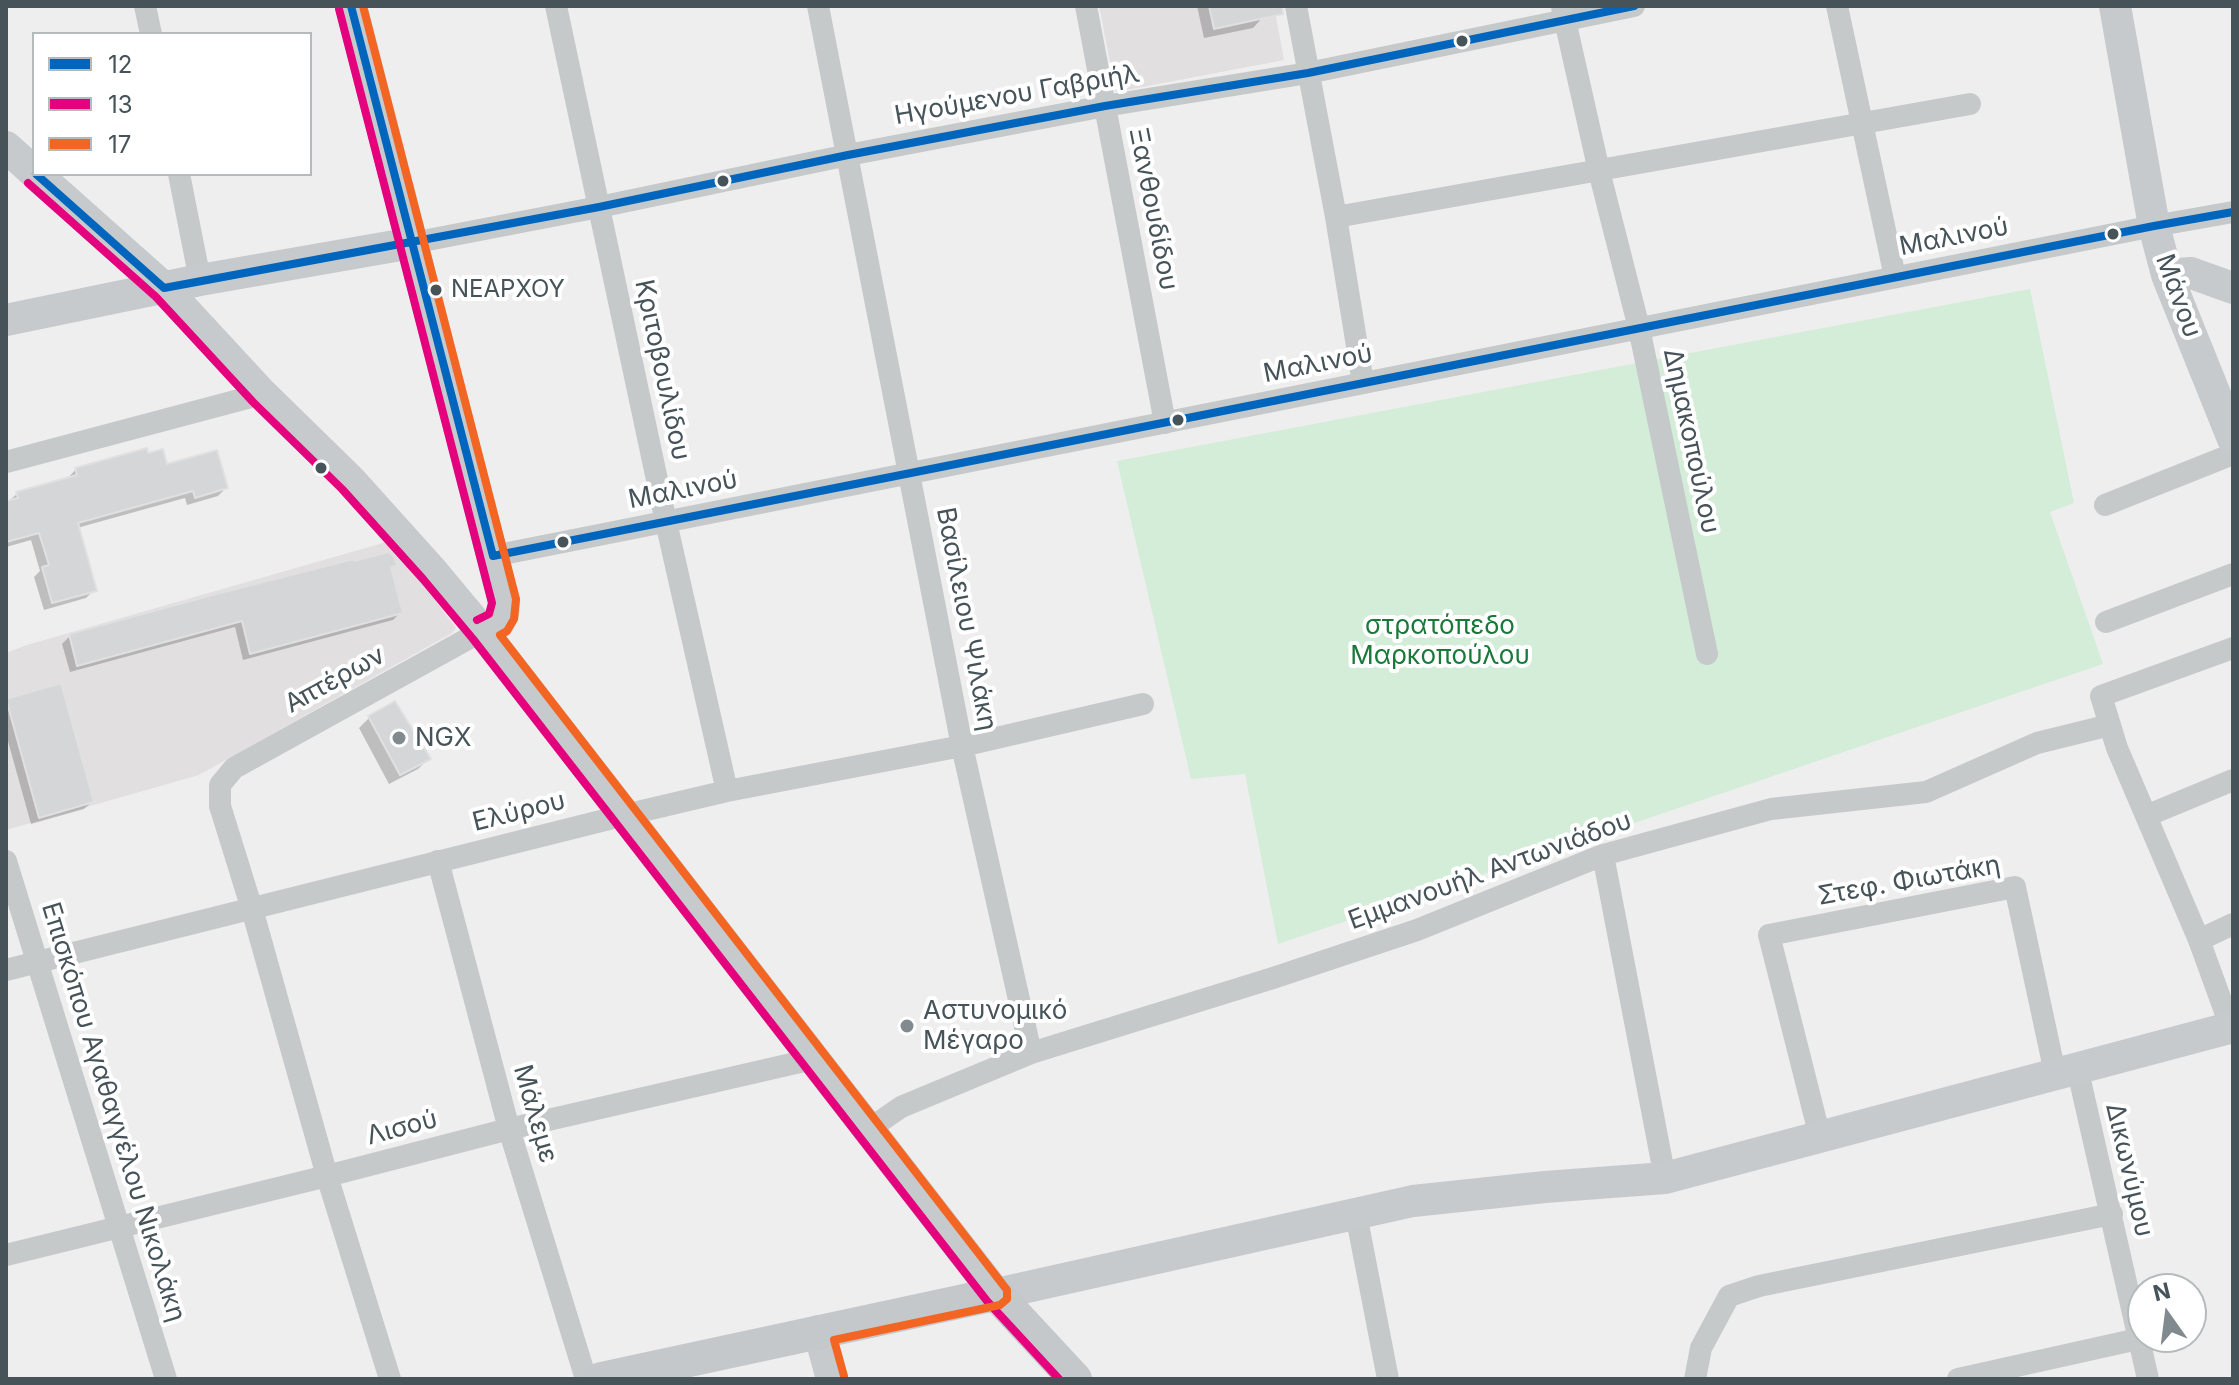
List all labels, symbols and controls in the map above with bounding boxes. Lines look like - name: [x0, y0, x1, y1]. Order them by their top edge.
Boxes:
- legend: [32, 32, 312, 176]
- unlabelled marker: [1454, 33, 1470, 49]
- text: 12: [108, 50, 132, 79]
- street label: Ηγούμενου Γαβριήλ: [892, 58, 1142, 132]
- text: 13: [108, 90, 133, 119]
- street label: Ξανθουδίδου: [1122, 125, 1184, 293]
- text: 17: [108, 130, 131, 159]
- unlabelled marker: [715, 173, 731, 189]
- street label: Μαλινού: [1897, 211, 2011, 263]
- unlabelled marker: [2105, 226, 2121, 242]
- street label: Μάνου: [2149, 250, 2207, 342]
- place label: ΝΕΑΡΧΟΥ: [451, 276, 565, 304]
- street label: Κριτοβουλίδου: [628, 277, 696, 463]
- marker: ΝΕΑΡΧΟΥ: [428, 282, 444, 298]
- street label: Μαλινού: [1261, 338, 1375, 390]
- street label: Δημακοπούλου: [1656, 346, 1726, 536]
- unlabelled marker: [1170, 412, 1186, 428]
- unlabelled marker: [313, 460, 329, 476]
- street label: Μαλινού: [626, 464, 740, 516]
- street label: Βασίλειου Ψιλάκη: [929, 505, 1003, 733]
- unlabelled marker: [555, 534, 571, 550]
- park label: στρατόπεδο Μαρκοπούλου: [1350, 610, 1530, 672]
- street label: Απτέρων: [280, 640, 390, 720]
- place label: NGX: [415, 722, 472, 754]
- marker: NGX: [390, 729, 408, 747]
- street label: Ελύρου: [469, 785, 569, 839]
- street label: Εμμανουήλ Αντωνιάδου: [1344, 805, 1636, 937]
- street label: Στεφ. Φιωτάκη: [1815, 850, 2003, 912]
- street label: Επισκόπου Αγαθαγγέλου Νικολάκη: [34, 899, 192, 1325]
- place label: Αστυνομικό Μέγαρο: [923, 995, 1067, 1056]
- marker: Αστυνομικό Μέγαρο: [898, 1017, 916, 1035]
- street label: Μάλεμε: [506, 1061, 564, 1167]
- street label: Δικωνύμου: [2098, 1100, 2160, 1240]
- street label: Λισού: [363, 1104, 441, 1152]
- north arrow: [2127, 1273, 2207, 1353]
- text: N: [2150, 1277, 2173, 1306]

